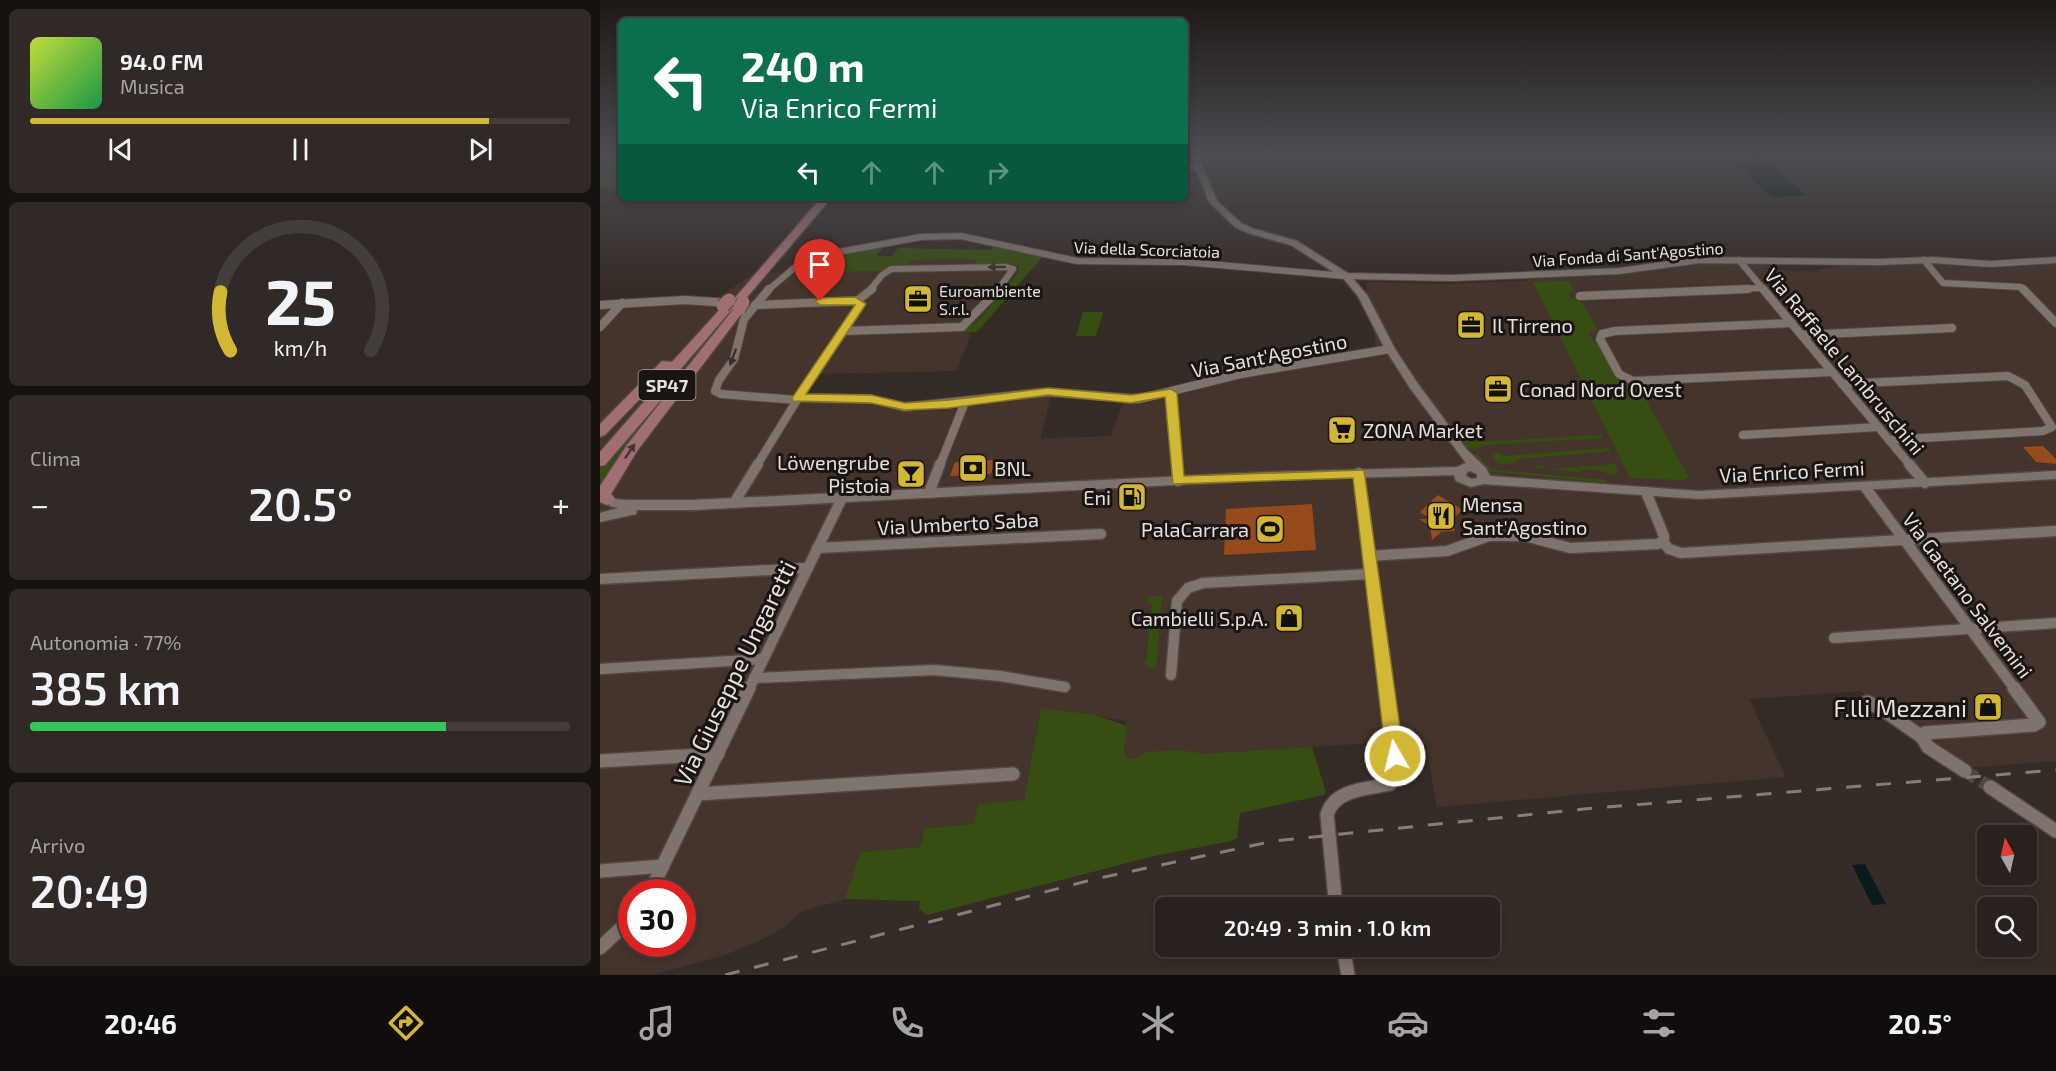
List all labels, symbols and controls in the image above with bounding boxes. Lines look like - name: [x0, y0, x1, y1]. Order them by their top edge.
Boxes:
- text: 240 m: [741, 40, 865, 90]
- icon: left: [642, 42, 720, 120]
- text: 94.0 FM: [120, 48, 203, 74]
- text: Musica: [120, 74, 185, 98]
- text: Via Enrico Fermi: [741, 91, 937, 123]
- icon: previous: [104, 133, 137, 166]
- icon: pause: [284, 133, 317, 166]
- icon: next: [464, 133, 497, 166]
- icon: left: [792, 156, 825, 189]
- icon: ahead: [855, 156, 888, 189]
- icon: ahead: [918, 156, 951, 189]
- icon: right: [981, 156, 1014, 189]
- street label: Via della Scorciatoia: [1074, 237, 1220, 261]
- street label: Via Fonda di Sant'Agostino: [1532, 238, 1724, 270]
- pin: [794, 239, 845, 301]
- icon: arrive: [803, 248, 836, 281]
- one-way arrow: [988, 262, 1007, 272]
- text: 25: [265, 263, 335, 338]
- street label: Via Raffaele Lambruschini: [1760, 263, 1930, 459]
- place label: Euroambiente S.r.l.: [939, 281, 1041, 318]
- office icon: Euroambiente S.r.l.: [902, 283, 934, 315]
- office icon: Il Tirreno: [1455, 309, 1487, 341]
- place label: Il Tirreno: [1492, 313, 1573, 337]
- street label: Via Sant'Agostino: [1189, 328, 1349, 382]
- text: km/h: [273, 336, 327, 361]
- one-way arrow: [727, 349, 737, 367]
- road number: SP47: [638, 370, 696, 400]
- office icon: Conad Nord Ovest: [1482, 373, 1514, 405]
- place label: Conad Nord Ovest: [1519, 377, 1682, 401]
- supermarket icon: ZONA Market: [1326, 414, 1358, 446]
- place label: ZONA Market: [1363, 418, 1483, 442]
- one-way arrow: [624, 444, 636, 460]
- text: Clima: [30, 446, 81, 470]
- place label: Löwengrube Pistoia: [777, 450, 890, 497]
- bank icon: BNL: [957, 452, 989, 484]
- street label: Via Enrico Fermi: [1719, 455, 1865, 487]
- place label: BNL: [994, 456, 1031, 480]
- bar icon: Löwengrube Pistoia: [895, 458, 927, 490]
- text: 20.5°: [248, 476, 353, 530]
- fuel station icon: Eni: [1116, 481, 1148, 513]
- text: −: [30, 484, 49, 524]
- text: +: [552, 484, 570, 524]
- place label: Eni: [1083, 485, 1111, 509]
- place label: Mensa Sant'Agostino: [1462, 492, 1587, 539]
- restaurant icon: Mensa Sant'Agostino: [1425, 500, 1457, 532]
- street label: Via Umberto Saba: [877, 507, 1039, 539]
- street label: Via Gaetano Salvemini: [1898, 508, 2038, 682]
- sports icon: PalaCarrara: [1254, 513, 1286, 545]
- place label: PalaCarrara: [1141, 517, 1249, 541]
- street label: Via Giuseppe Ungaretti: [667, 555, 801, 791]
- shop icon: Cambielli S.p.A.: [1273, 602, 1305, 634]
- place label: Cambielli S.p.A.: [1131, 606, 1268, 630]
- text: Autonomia · 77%: [30, 630, 181, 654]
- text: 385 km: [30, 660, 181, 714]
- shop icon: F.lli Mezzani: [1972, 691, 2004, 723]
- place label: F.lli Mezzani: [1833, 693, 1967, 722]
- position arrow: [1363, 724, 1427, 788]
- north arrow: [1977, 825, 2037, 885]
- map controls: [1977, 825, 2037, 957]
- text: Arrivo: [30, 833, 85, 857]
- text: 20:49: [30, 863, 149, 917]
- speed limit sign: 30: [618, 879, 696, 957]
- button: search: [1977, 897, 2037, 957]
- text: 20:49 · 3 min · 1.0 km: [1224, 914, 1431, 940]
- icon: directions: [385, 1002, 427, 1044]
- icon: music: [636, 1002, 678, 1044]
- icon: phone: [886, 1002, 928, 1044]
- icon: climate: [1137, 1002, 1179, 1044]
- icon: car: [1387, 1002, 1429, 1044]
- icon: filters: [1638, 1002, 1680, 1044]
- text: 20:46: [104, 1007, 177, 1039]
- text: 20.5°: [1888, 1007, 1952, 1039]

